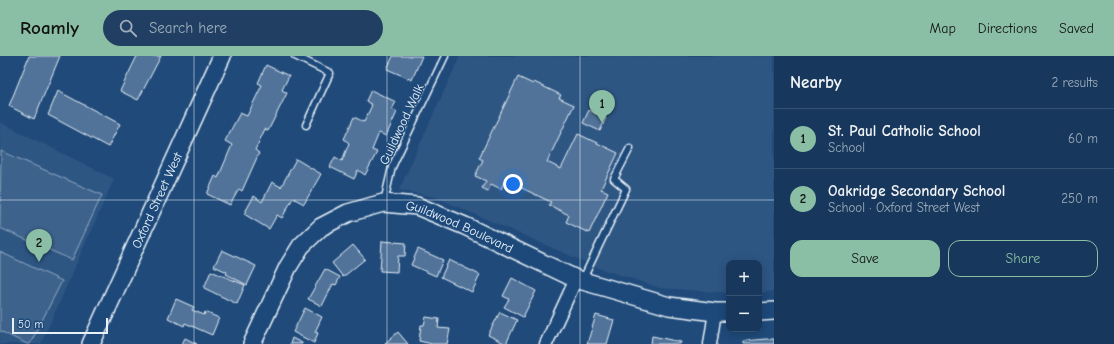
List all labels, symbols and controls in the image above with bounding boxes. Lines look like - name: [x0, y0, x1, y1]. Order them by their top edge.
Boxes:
- search box: [103, 10, 383, 46]
- text: Roamly: [20, 17, 79, 39]
- icon: search: [117, 17, 139, 39]
- text: Search here: [149, 19, 227, 37]
- text: Map: [929, 20, 956, 37]
- text: Directions: [978, 20, 1037, 37]
- text: Saved: [1059, 20, 1094, 37]
- text: Nearby: [790, 73, 841, 92]
- text: 2 results: [1051, 75, 1098, 90]
- street label: Guildwood Walk: [376, 81, 427, 167]
- pin: 1: [589, 90, 615, 123]
- text: St. Paul Catholic School: [828, 122, 981, 140]
- text: 1: [800, 131, 806, 146]
- text: 60 m: [1068, 131, 1098, 146]
- text: School: [828, 140, 865, 155]
- street label: Oxford Street West: [129, 149, 186, 251]
- your location: [503, 174, 523, 194]
- text: Oakridge Secondary School: [828, 182, 1005, 200]
- text: 2: [800, 191, 806, 206]
- text: 250 m: [1061, 191, 1098, 206]
- street label: Guildwood Boulevard: [405, 198, 516, 256]
- text: School · Oxford Street West: [828, 200, 980, 215]
- pin: 2: [26, 229, 52, 262]
- button: Save: [790, 240, 940, 277]
- button: Share: [948, 240, 1098, 277]
- map controls: [726, 260, 762, 332]
- button: +: [726, 260, 762, 296]
- button: −: [726, 296, 762, 332]
- scale bar: [12, 316, 108, 335]
- text: 50 m: [18, 318, 43, 331]

